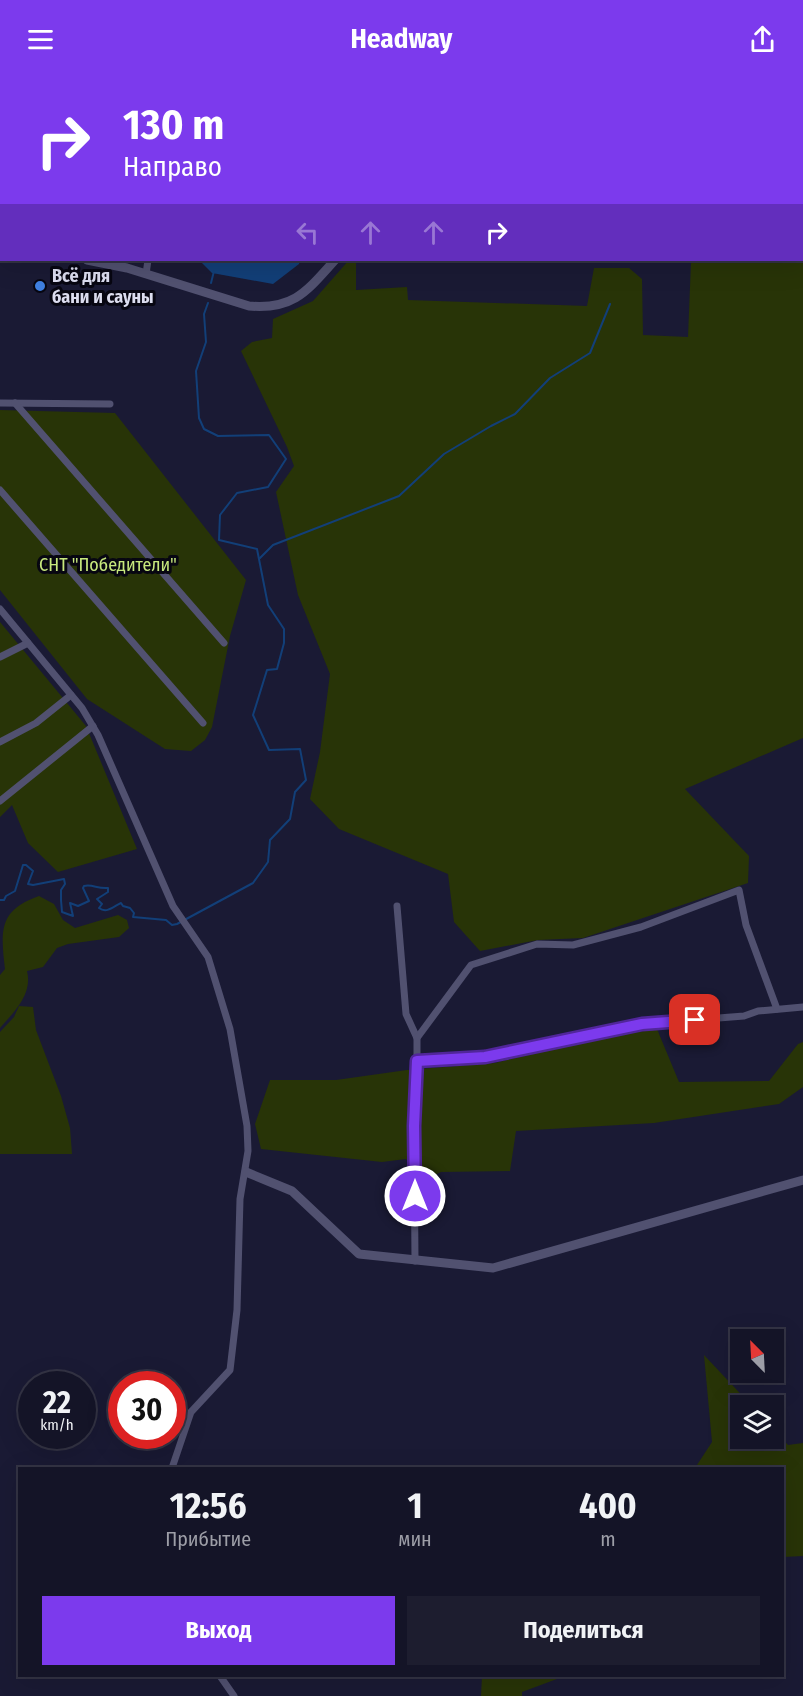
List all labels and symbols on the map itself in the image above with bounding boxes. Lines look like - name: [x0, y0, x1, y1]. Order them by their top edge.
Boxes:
- place label: Всё для бани и сауны: [52, 265, 154, 308]
- marker: Всё для бани и сауны: [33, 279, 47, 293]
- park label: СНТ "Победители": [39, 554, 177, 576]
- pin: [669, 994, 720, 1045]
- position arrow: [383, 1164, 447, 1228]
- north arrow: [730, 1329, 784, 1383]
- speed limit sign: 30: [108, 1371, 186, 1449]

